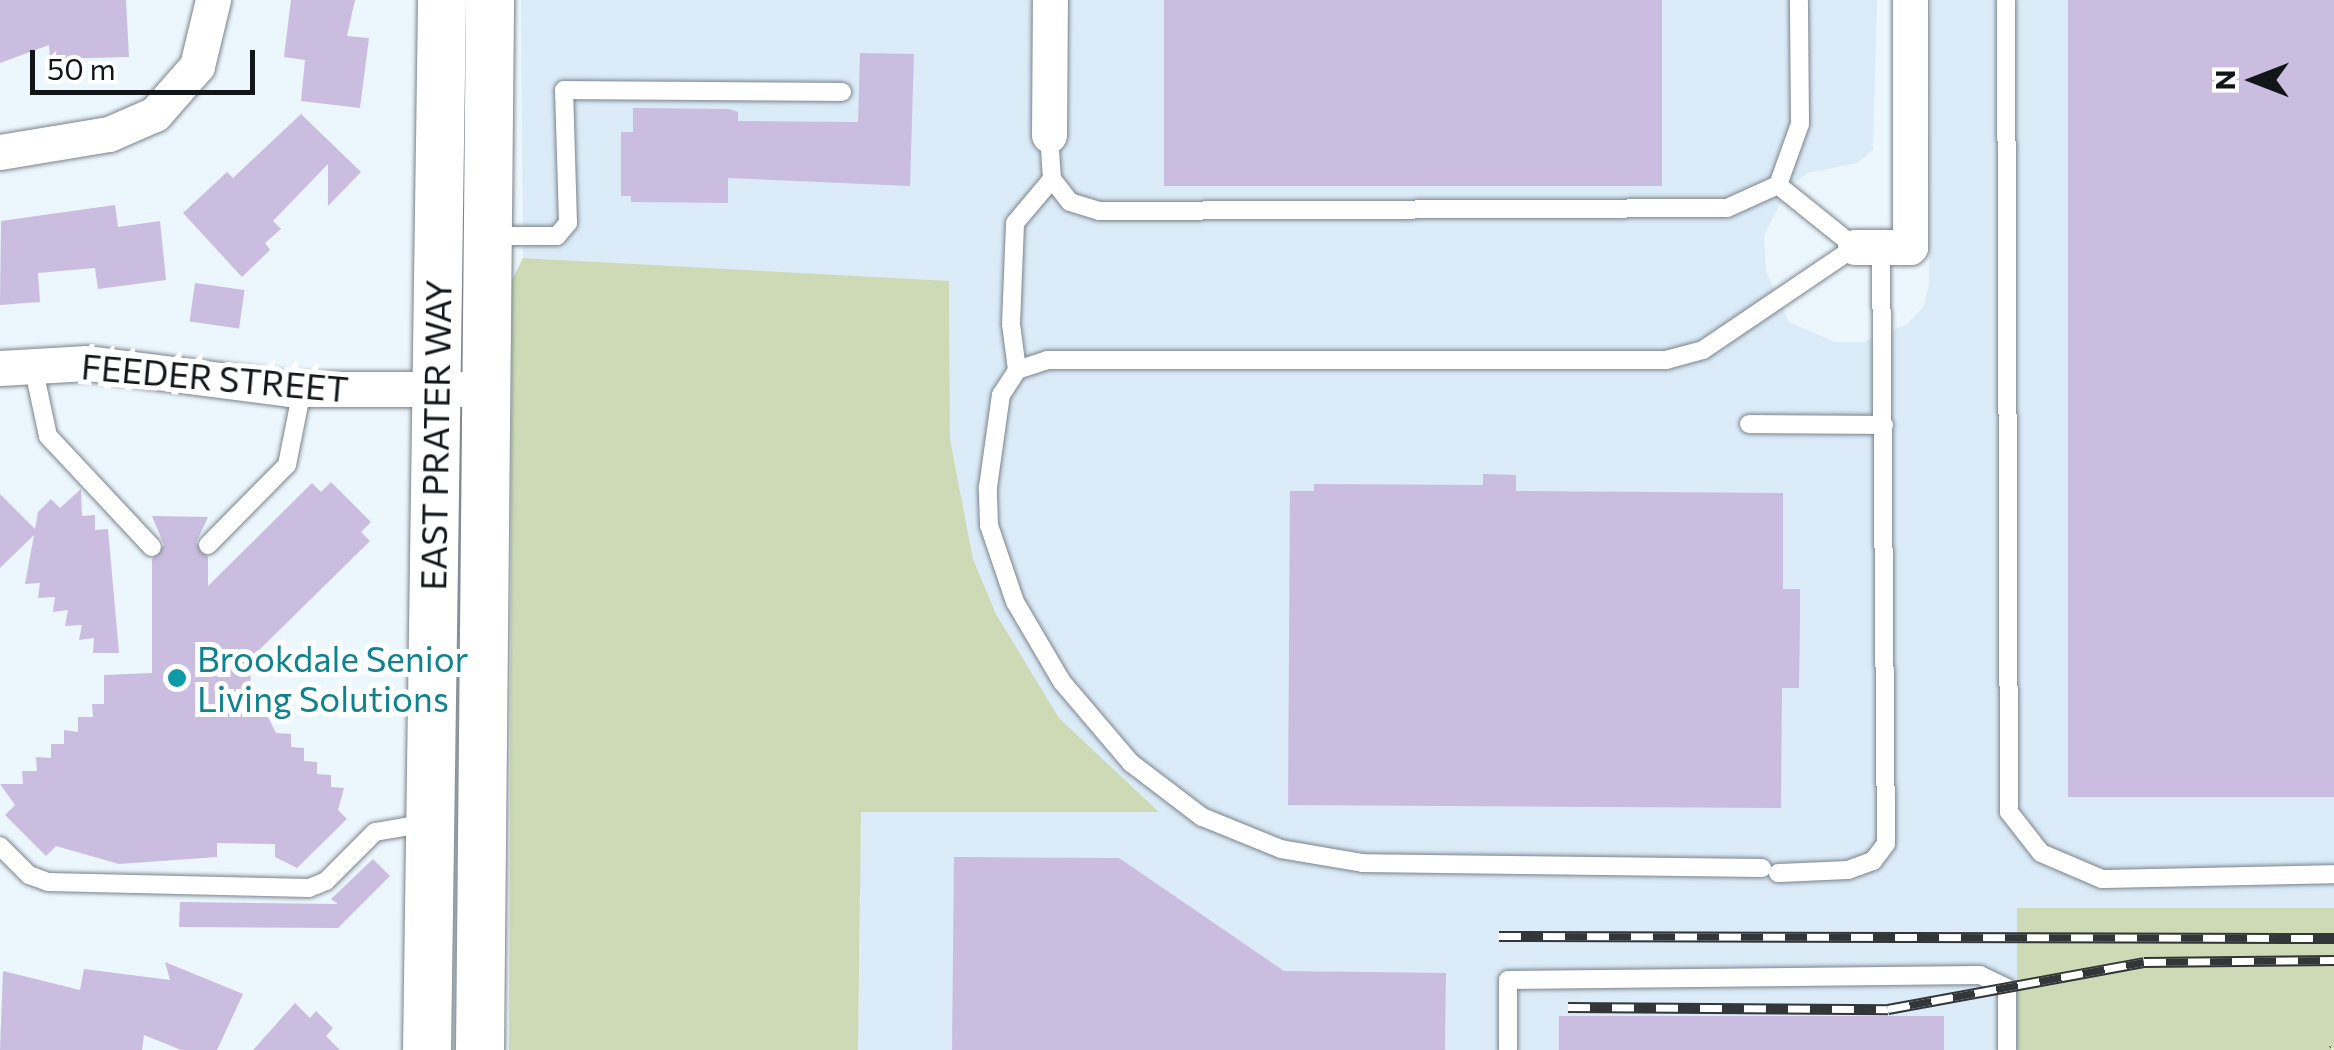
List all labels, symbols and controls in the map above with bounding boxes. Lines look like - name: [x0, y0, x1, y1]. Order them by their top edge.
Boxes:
- scale bar: [35, 30, 260, 92]
- north arrow: [2204, 30, 2304, 130]
- text: 50 m: [47, 49, 116, 86]
- text: N: [2207, 70, 2241, 91]
- street label: EAST PRATER WAY: [411, 279, 459, 591]
- street label: FEEDER STREET: [80, 344, 350, 410]
- place label: Brookdale Senior Living Solutions: [197, 637, 469, 719]
- marker: Brookdale Senior Living Solutions: [166, 667, 188, 689]

